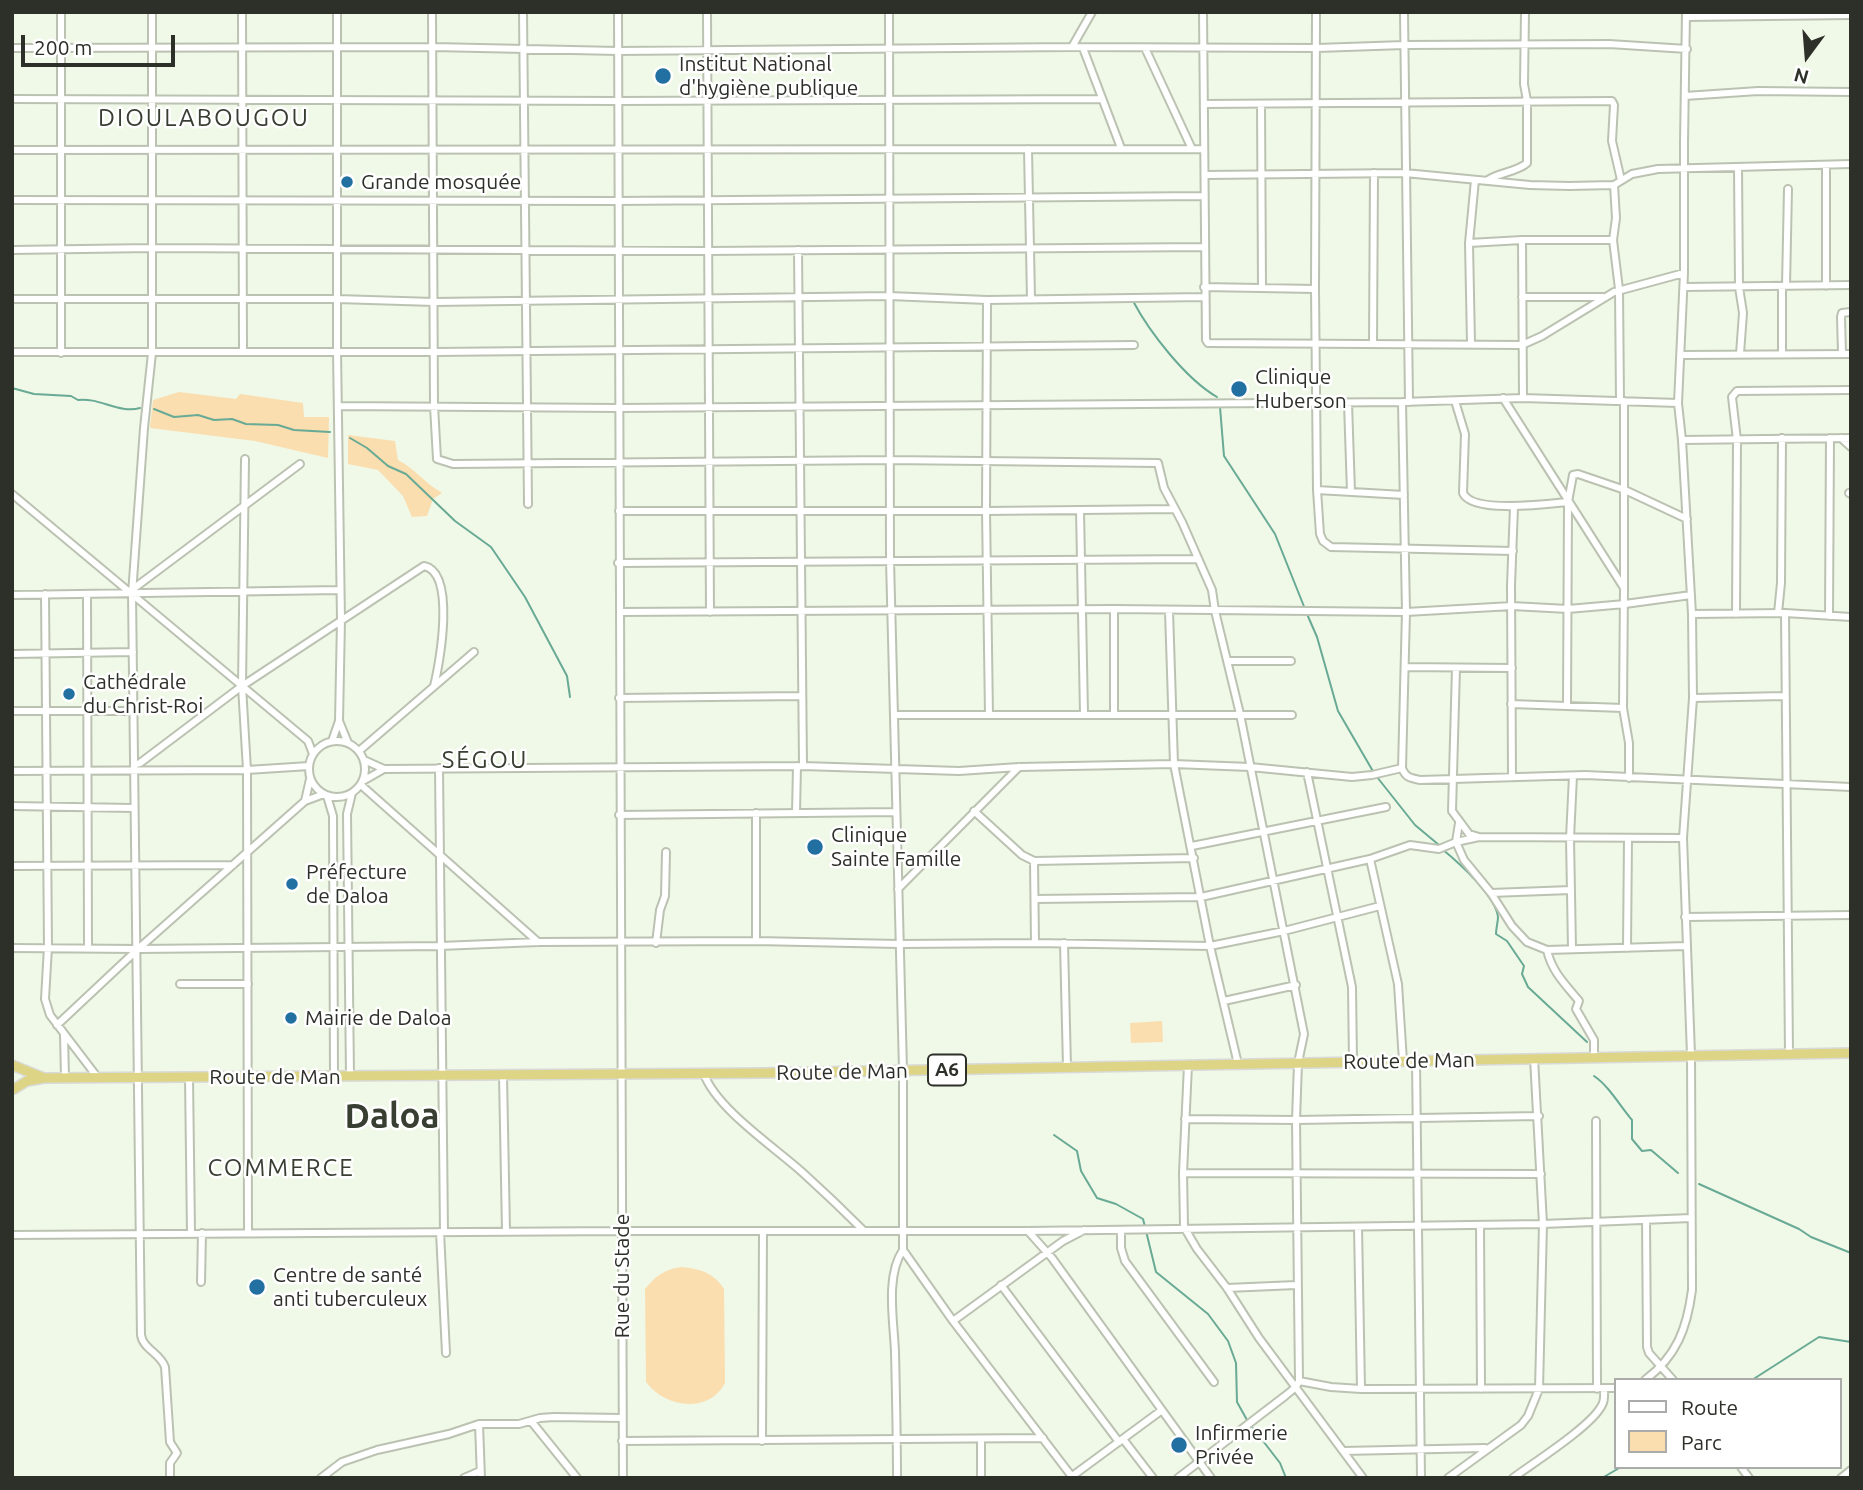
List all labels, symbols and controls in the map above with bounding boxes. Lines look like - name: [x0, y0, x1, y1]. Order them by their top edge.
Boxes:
- scale bar: [24, 21, 178, 65]
- north arrow: [1772, 21, 1842, 91]
- text: 200 m: [34, 35, 92, 59]
- place label: Institut National d'hygiène publique: [679, 51, 858, 101]
- text: N: [1791, 64, 1811, 89]
- marker: Institut National d'hygiène publique: [653, 66, 673, 86]
- district label: DIOULABOUGOU: [100, 104, 308, 132]
- place label: Grande mosquée: [361, 169, 521, 195]
- marker: Grande mosquée: [339, 174, 355, 190]
- place label: Clinique Huberson: [1255, 364, 1347, 414]
- marker: Clinique Huberson: [1229, 379, 1249, 399]
- place label: Cathédrale du Christ-Roi: [83, 669, 203, 719]
- marker: Cathédrale du Christ-Roi: [61, 686, 77, 702]
- district label: SÉGOU: [442, 746, 528, 774]
- place label: Clinique Sainte Famille: [831, 822, 961, 872]
- marker: Clinique Sainte Famille: [805, 837, 825, 857]
- place label: Préfecture de Daloa: [306, 859, 407, 909]
- marker: Préfecture de Daloa: [284, 876, 300, 892]
- place label: Mairie de Daloa: [305, 1005, 451, 1031]
- marker: Mairie de Daloa: [283, 1010, 299, 1026]
- street label: Route de Man: [1343, 1047, 1475, 1075]
- road number: A6: [928, 1054, 966, 1086]
- street label: Route de Man: [776, 1058, 908, 1086]
- street label: Route de Man: [209, 1064, 341, 1090]
- district label: Daloa: [344, 1095, 440, 1137]
- district label: COMMERCE: [208, 1154, 354, 1182]
- street label: Rue du Stade: [609, 1214, 635, 1338]
- place label: Centre de santé anti tuberculeux: [273, 1262, 427, 1312]
- marker: Centre de santé anti tuberculeux: [247, 1277, 267, 1297]
- legend: [1615, 1378, 1842, 1469]
- text: Route: [1681, 1395, 1738, 1419]
- place label: Infirmerie Privée: [1195, 1420, 1288, 1470]
- text: Parc: [1681, 1430, 1722, 1454]
- marker: Infirmerie Privée: [1169, 1435, 1189, 1455]

